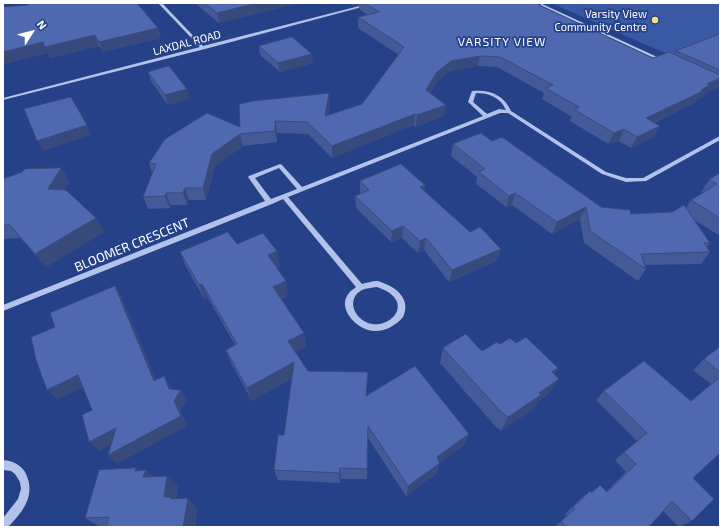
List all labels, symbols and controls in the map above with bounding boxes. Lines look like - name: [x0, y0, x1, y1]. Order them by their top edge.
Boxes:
- place label: Varsity View Community Centre: [554, 7, 647, 33]
- north arrow: [12, 12, 52, 52]
- marker: Varsity View Community Centre: [650, 15, 660, 25]
- text: N: [35, 18, 50, 32]
- street label: LAXDAL ROAD: [152, 28, 222, 58]
- district label: VARSITY VIEW: [458, 35, 546, 49]
- street label: BLOOMER CRESCENT: [72, 215, 192, 275]

